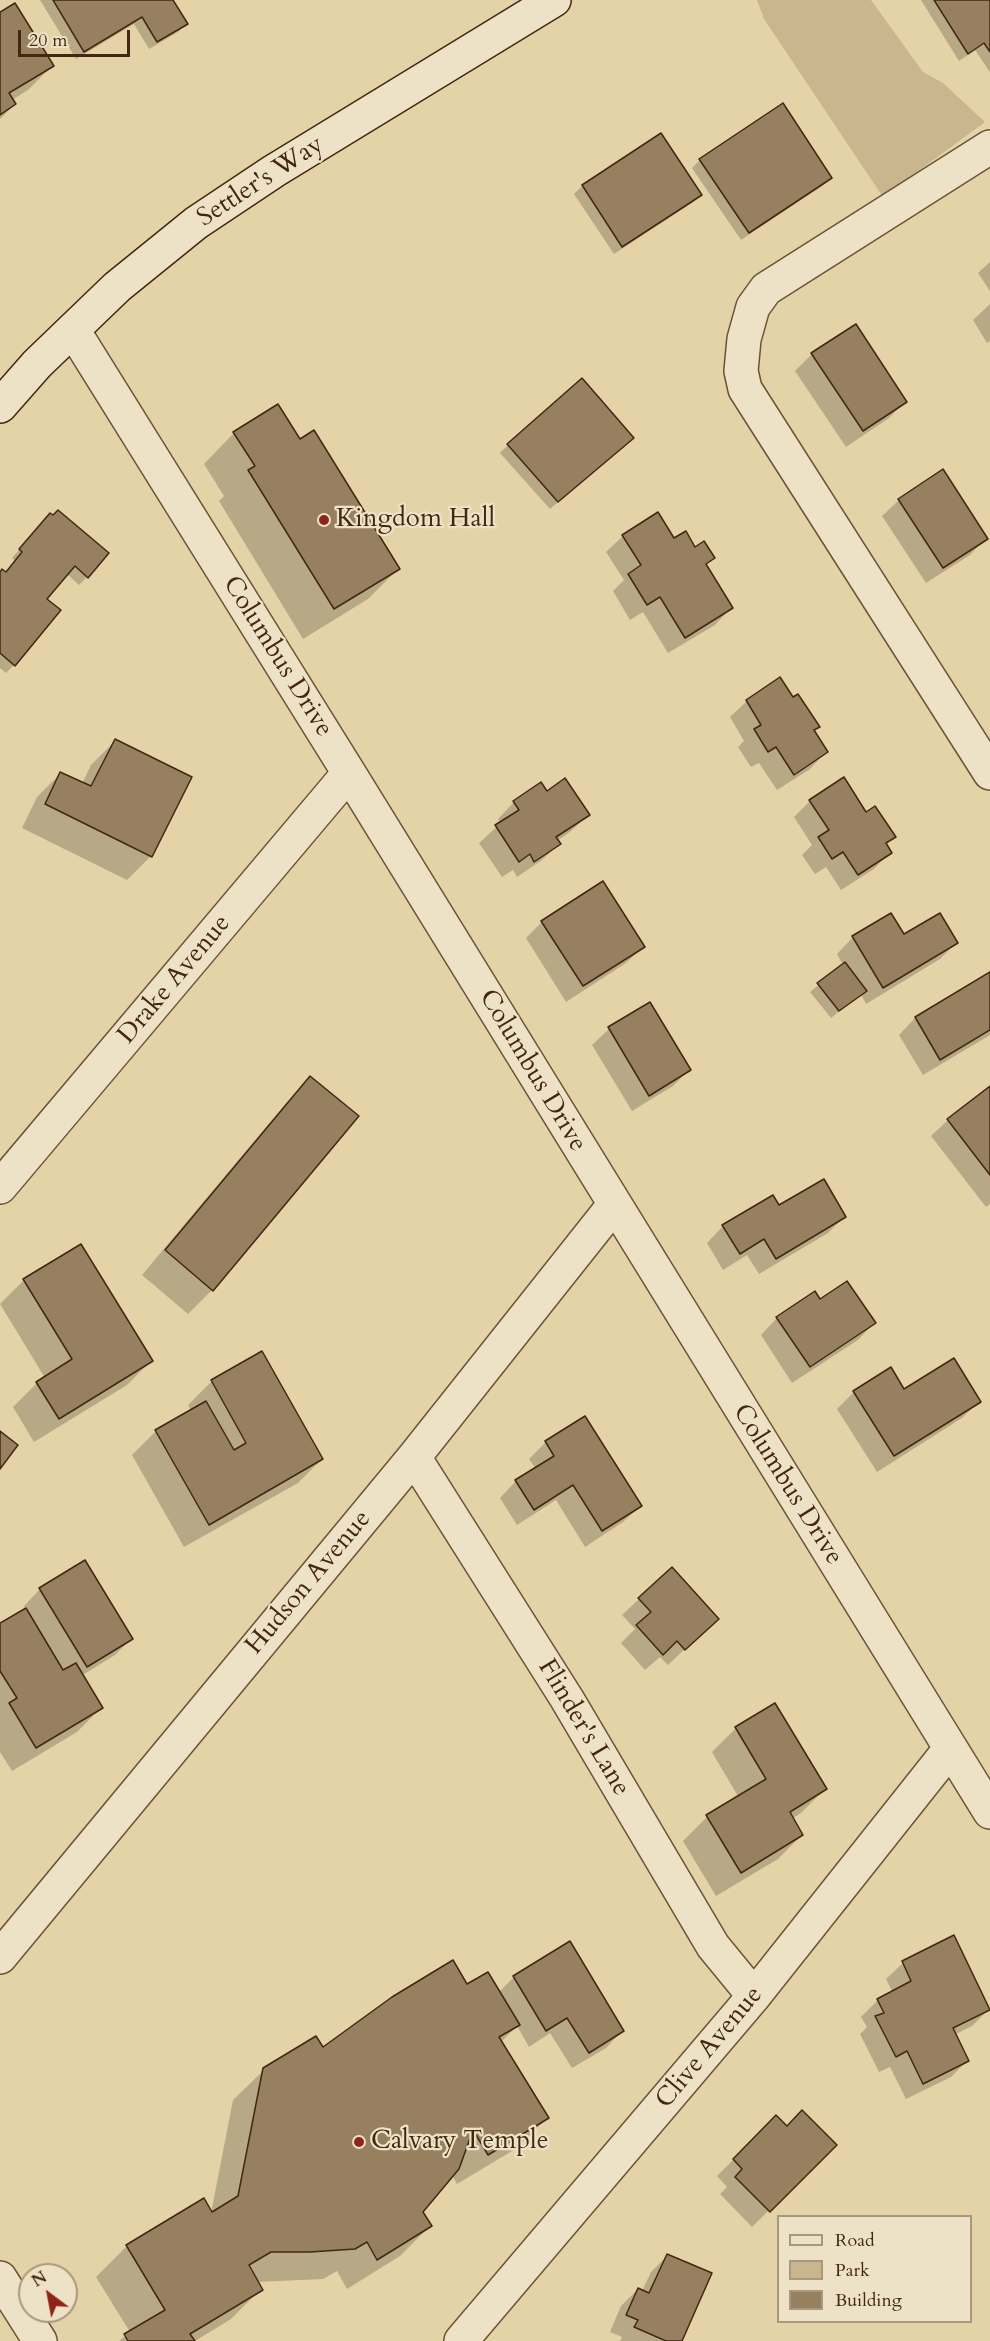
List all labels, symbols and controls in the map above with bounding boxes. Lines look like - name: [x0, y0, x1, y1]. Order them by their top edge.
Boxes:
- scale bar: [21, 18, 134, 56]
- text: 20 m: [29, 28, 68, 53]
- street label: Settler's Way: [192, 130, 330, 234]
- place label: Kingdom Hall: [336, 504, 495, 536]
- marker: Kingdom Hall: [317, 513, 331, 527]
- street label: Columbus Drive: [215, 571, 339, 743]
- street label: Drake Avenue: [112, 909, 238, 1051]
- street label: Columbus Drive: [471, 984, 593, 1158]
- street label: Columbus Drive: [725, 1399, 849, 1571]
- street label: Hudson Avenue: [240, 1505, 378, 1661]
- street label: Flinder's Lane: [530, 1654, 636, 1802]
- street label: Clive Avenue: [650, 1980, 770, 2116]
- place label: Calvary Temple: [371, 2126, 548, 2158]
- marker: Calvary Temple: [352, 2135, 366, 2149]
- legend: [777, 2215, 972, 2323]
- text: Road: [835, 2228, 875, 2253]
- text: Park: [835, 2258, 870, 2283]
- north arrow: [18, 2263, 78, 2323]
- text: N: [28, 2266, 51, 2292]
- text: Building: [835, 2288, 902, 2313]

